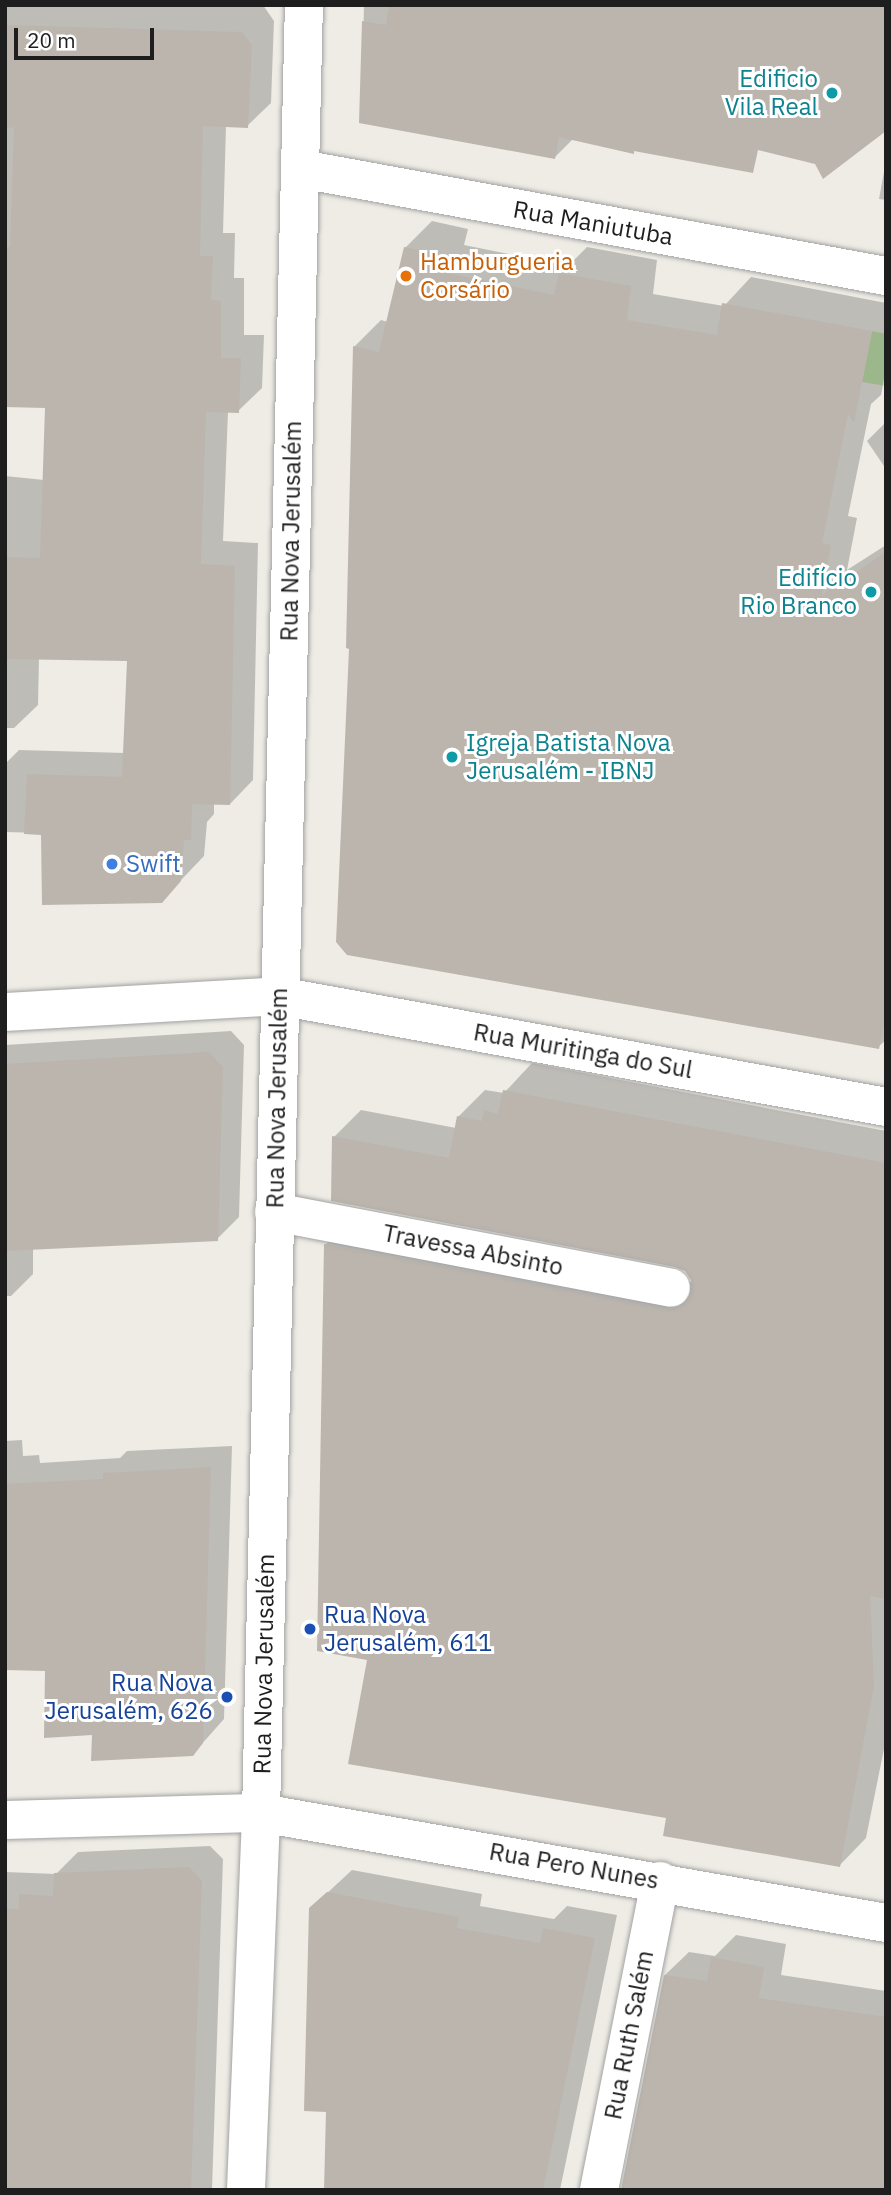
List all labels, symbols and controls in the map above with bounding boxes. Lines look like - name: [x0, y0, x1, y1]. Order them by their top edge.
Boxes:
- scale bar: [18, 14, 158, 58]
- text: 20 m: [27, 26, 76, 54]
- place label: Edificio Vila Real: [725, 65, 818, 121]
- marker: Edificio Vila Real: [824, 85, 840, 101]
- street label: Rua Maniutuba: [511, 195, 675, 251]
- place label: Hamburgueria Corsário: [420, 248, 574, 304]
- marker: Hamburgueria Corsário: [398, 268, 414, 284]
- street label: Rua Nova Jerusalém: [275, 420, 307, 642]
- place label: Edifício Rio Branco: [740, 564, 857, 620]
- marker: Edifício Rio Branco: [863, 584, 879, 600]
- place label: Igreja Batista Nova Jerusalém - IBNJ: [466, 729, 671, 785]
- marker: Igreja Batista Nova Jerusalém - IBNJ: [444, 749, 460, 765]
- place label: Swift: [126, 850, 181, 878]
- marker: Swift: [104, 856, 120, 872]
- street label: Rua Nova Jerusalém: [261, 987, 293, 1209]
- street label: Rua Muritinga do Sul: [471, 1018, 695, 1084]
- street label: Travessa Absinto: [380, 1218, 566, 1282]
- street label: Rua Nova Jerusalém: [248, 1553, 280, 1775]
- place label: Rua Nova Jerusalém, 611: [324, 1601, 492, 1657]
- marker: Rua Nova Jerusalém, 611: [302, 1621, 318, 1637]
- place label: Rua Nova Jerusalém, 626: [45, 1669, 213, 1725]
- marker: Rua Nova Jerusalém, 626: [219, 1689, 235, 1705]
- street label: Rua Pero Nunes: [487, 1837, 661, 1895]
- street label: Rua Ruth Salém: [598, 1948, 660, 2122]

